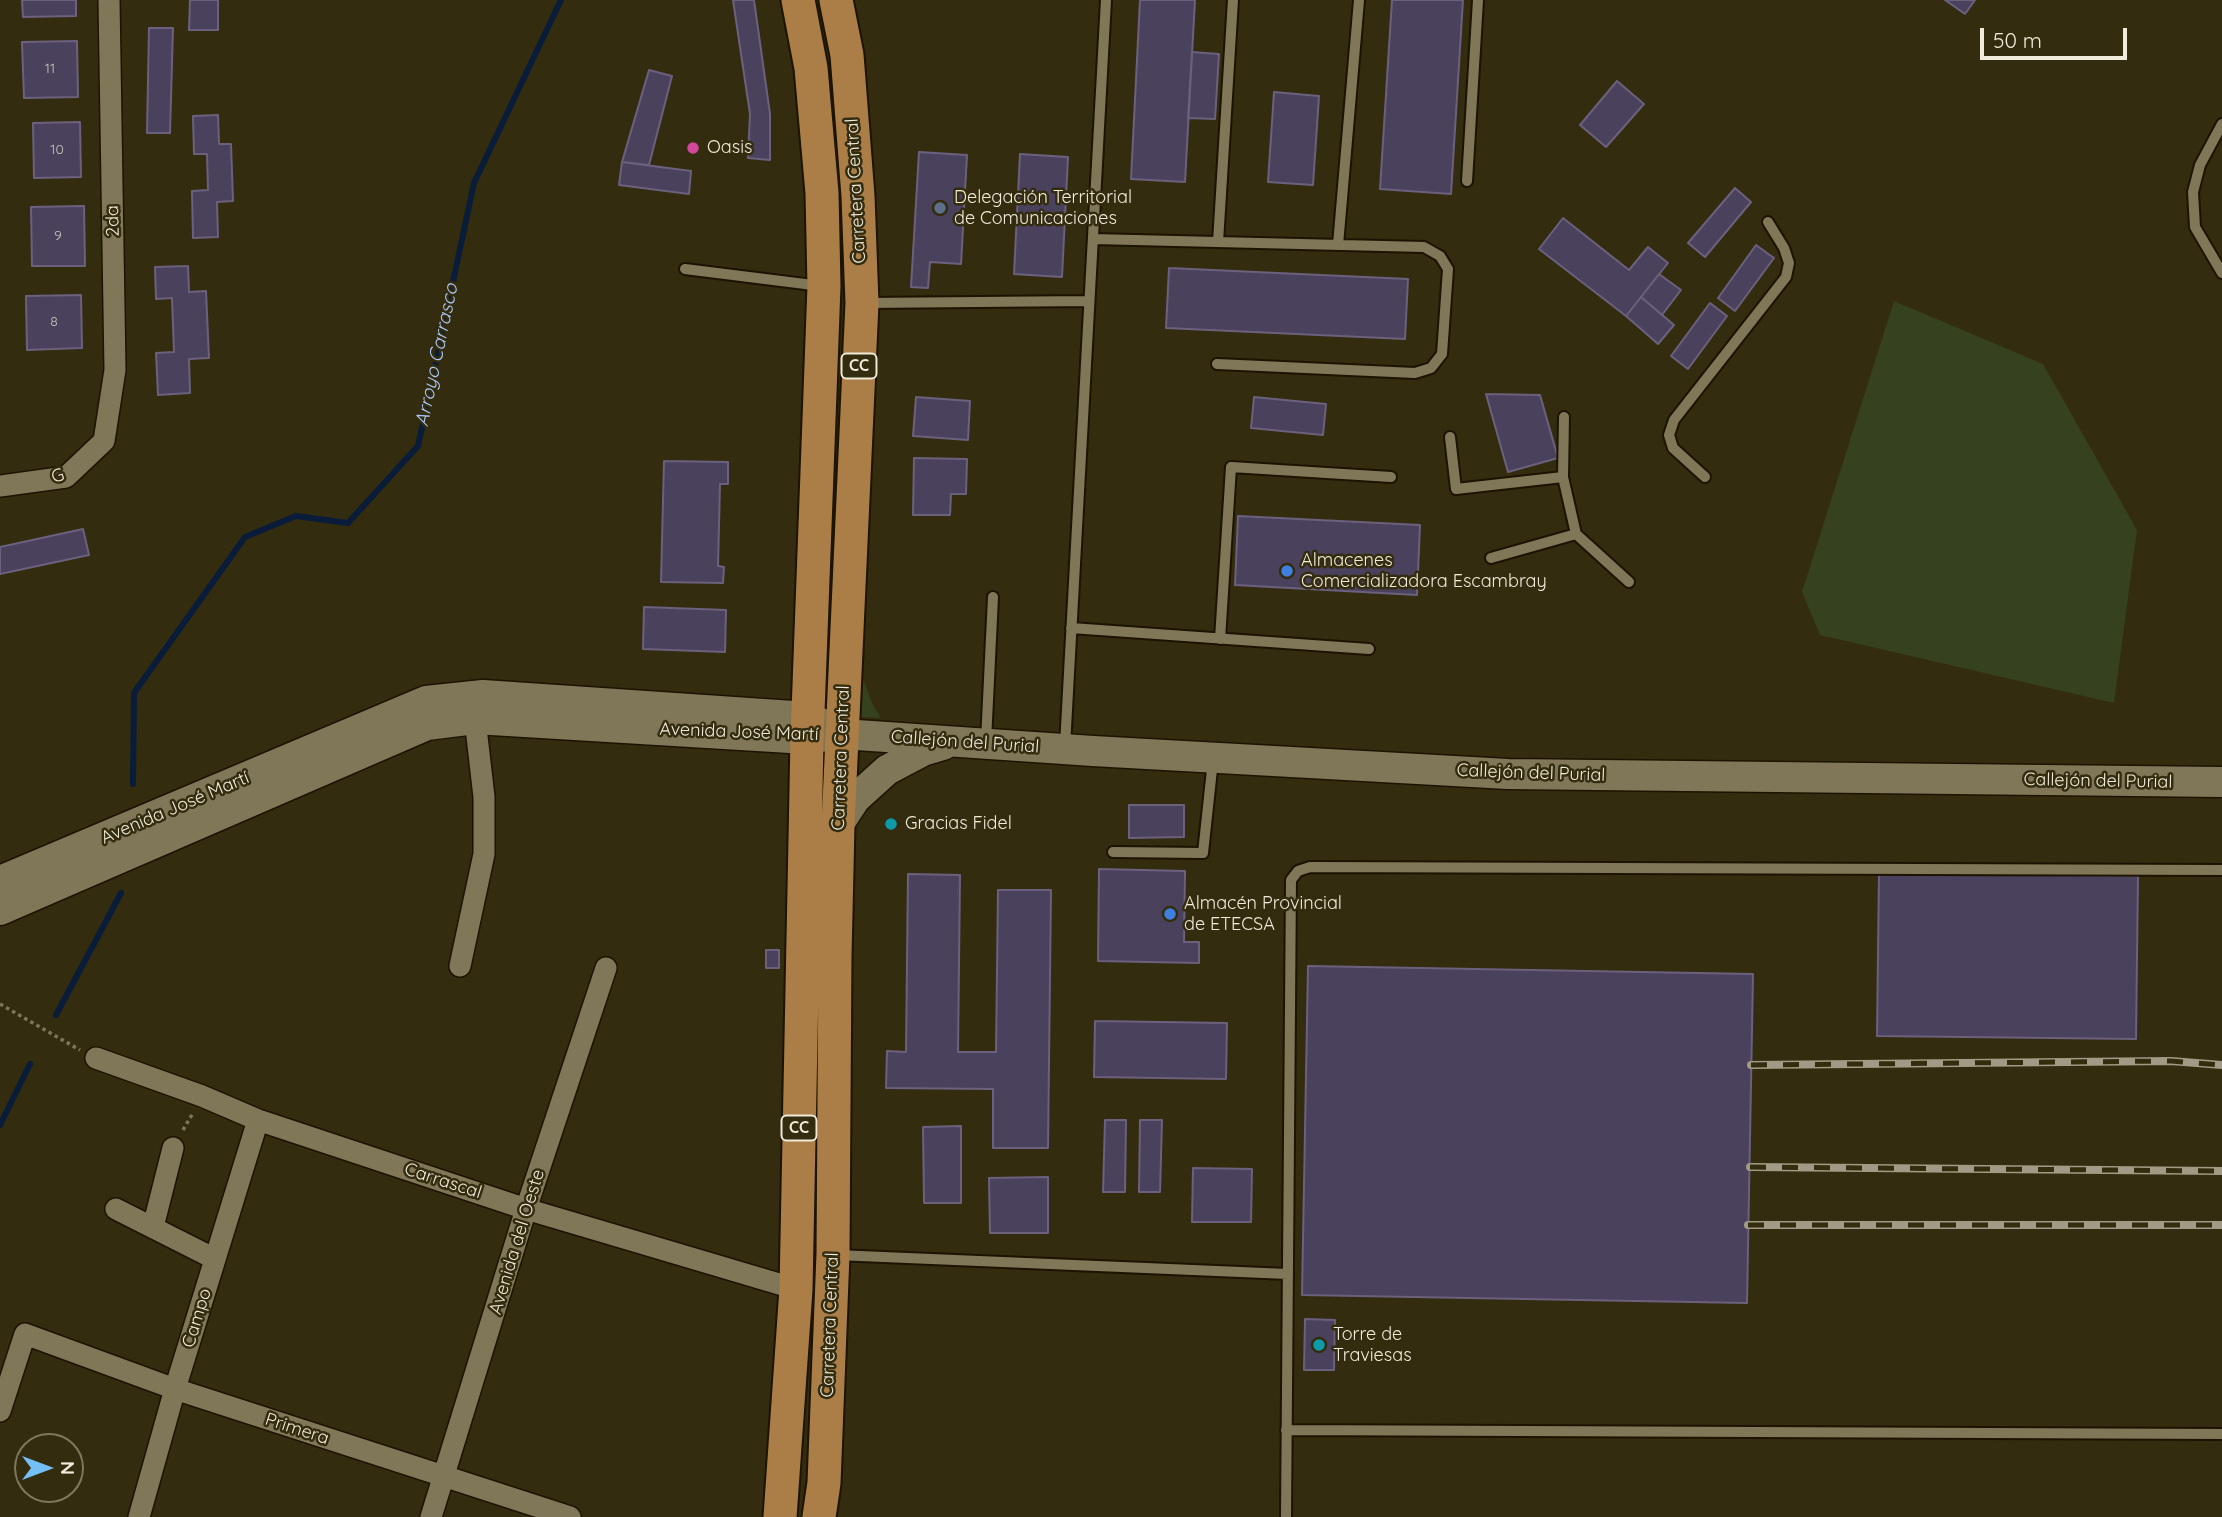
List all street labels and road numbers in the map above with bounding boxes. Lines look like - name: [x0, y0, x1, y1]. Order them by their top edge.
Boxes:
- street label: Carretera Central: [841, 118, 871, 264]
- street label: 2da: [102, 205, 124, 237]
- road number: CC: [842, 354, 876, 378]
- street label: G: [49, 464, 67, 488]
- street label: Carretera Central: [828, 685, 854, 831]
- street label: Avenida José Martí: [659, 718, 819, 746]
- street label: Callejón del Purial: [890, 726, 1040, 758]
- street label: Callejón del Purial: [1456, 760, 1606, 786]
- street label: Avenida José Martí: [98, 767, 252, 849]
- street label: Callejón del Purial: [2023, 769, 2173, 793]
- road number: CC: [782, 1116, 816, 1140]
- street label: Carrascal: [402, 1158, 484, 1204]
- street label: Avenida del Oeste: [485, 1167, 549, 1317]
- street label: Carretera Central: [817, 1252, 843, 1398]
- street label: Campo: [178, 1286, 216, 1350]
- street label: Primera: [262, 1409, 332, 1449]

